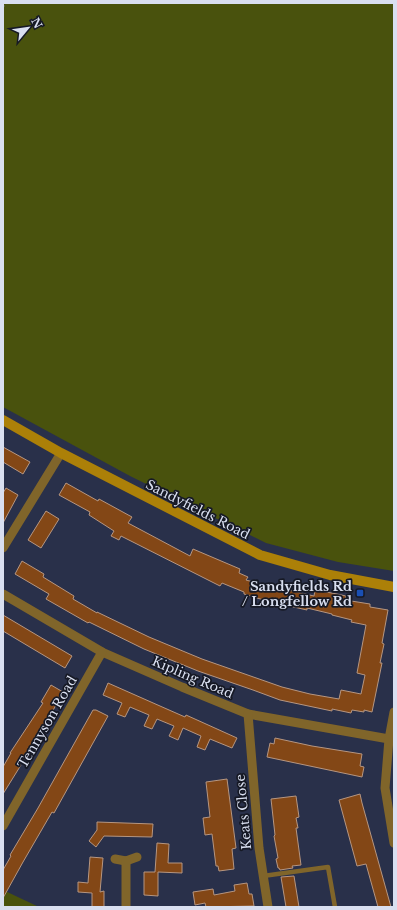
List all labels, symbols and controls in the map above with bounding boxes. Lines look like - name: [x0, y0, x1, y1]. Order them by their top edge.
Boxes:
- north arrow: [8, 8, 48, 48]
- text: N: [28, 15, 46, 32]
- street label: Sandyfields Road: [143, 476, 253, 543]
- place label: Sandyfields Rd / Longfellow Rd: [242, 578, 352, 610]
- marker: Sandyfields Rd / Longfellow Rd: [355, 588, 365, 598]
- street label: Kipling Road: [149, 653, 236, 702]
- street label: Tennyson Road: [14, 673, 81, 772]
- street label: Keats Close: [232, 774, 255, 850]

